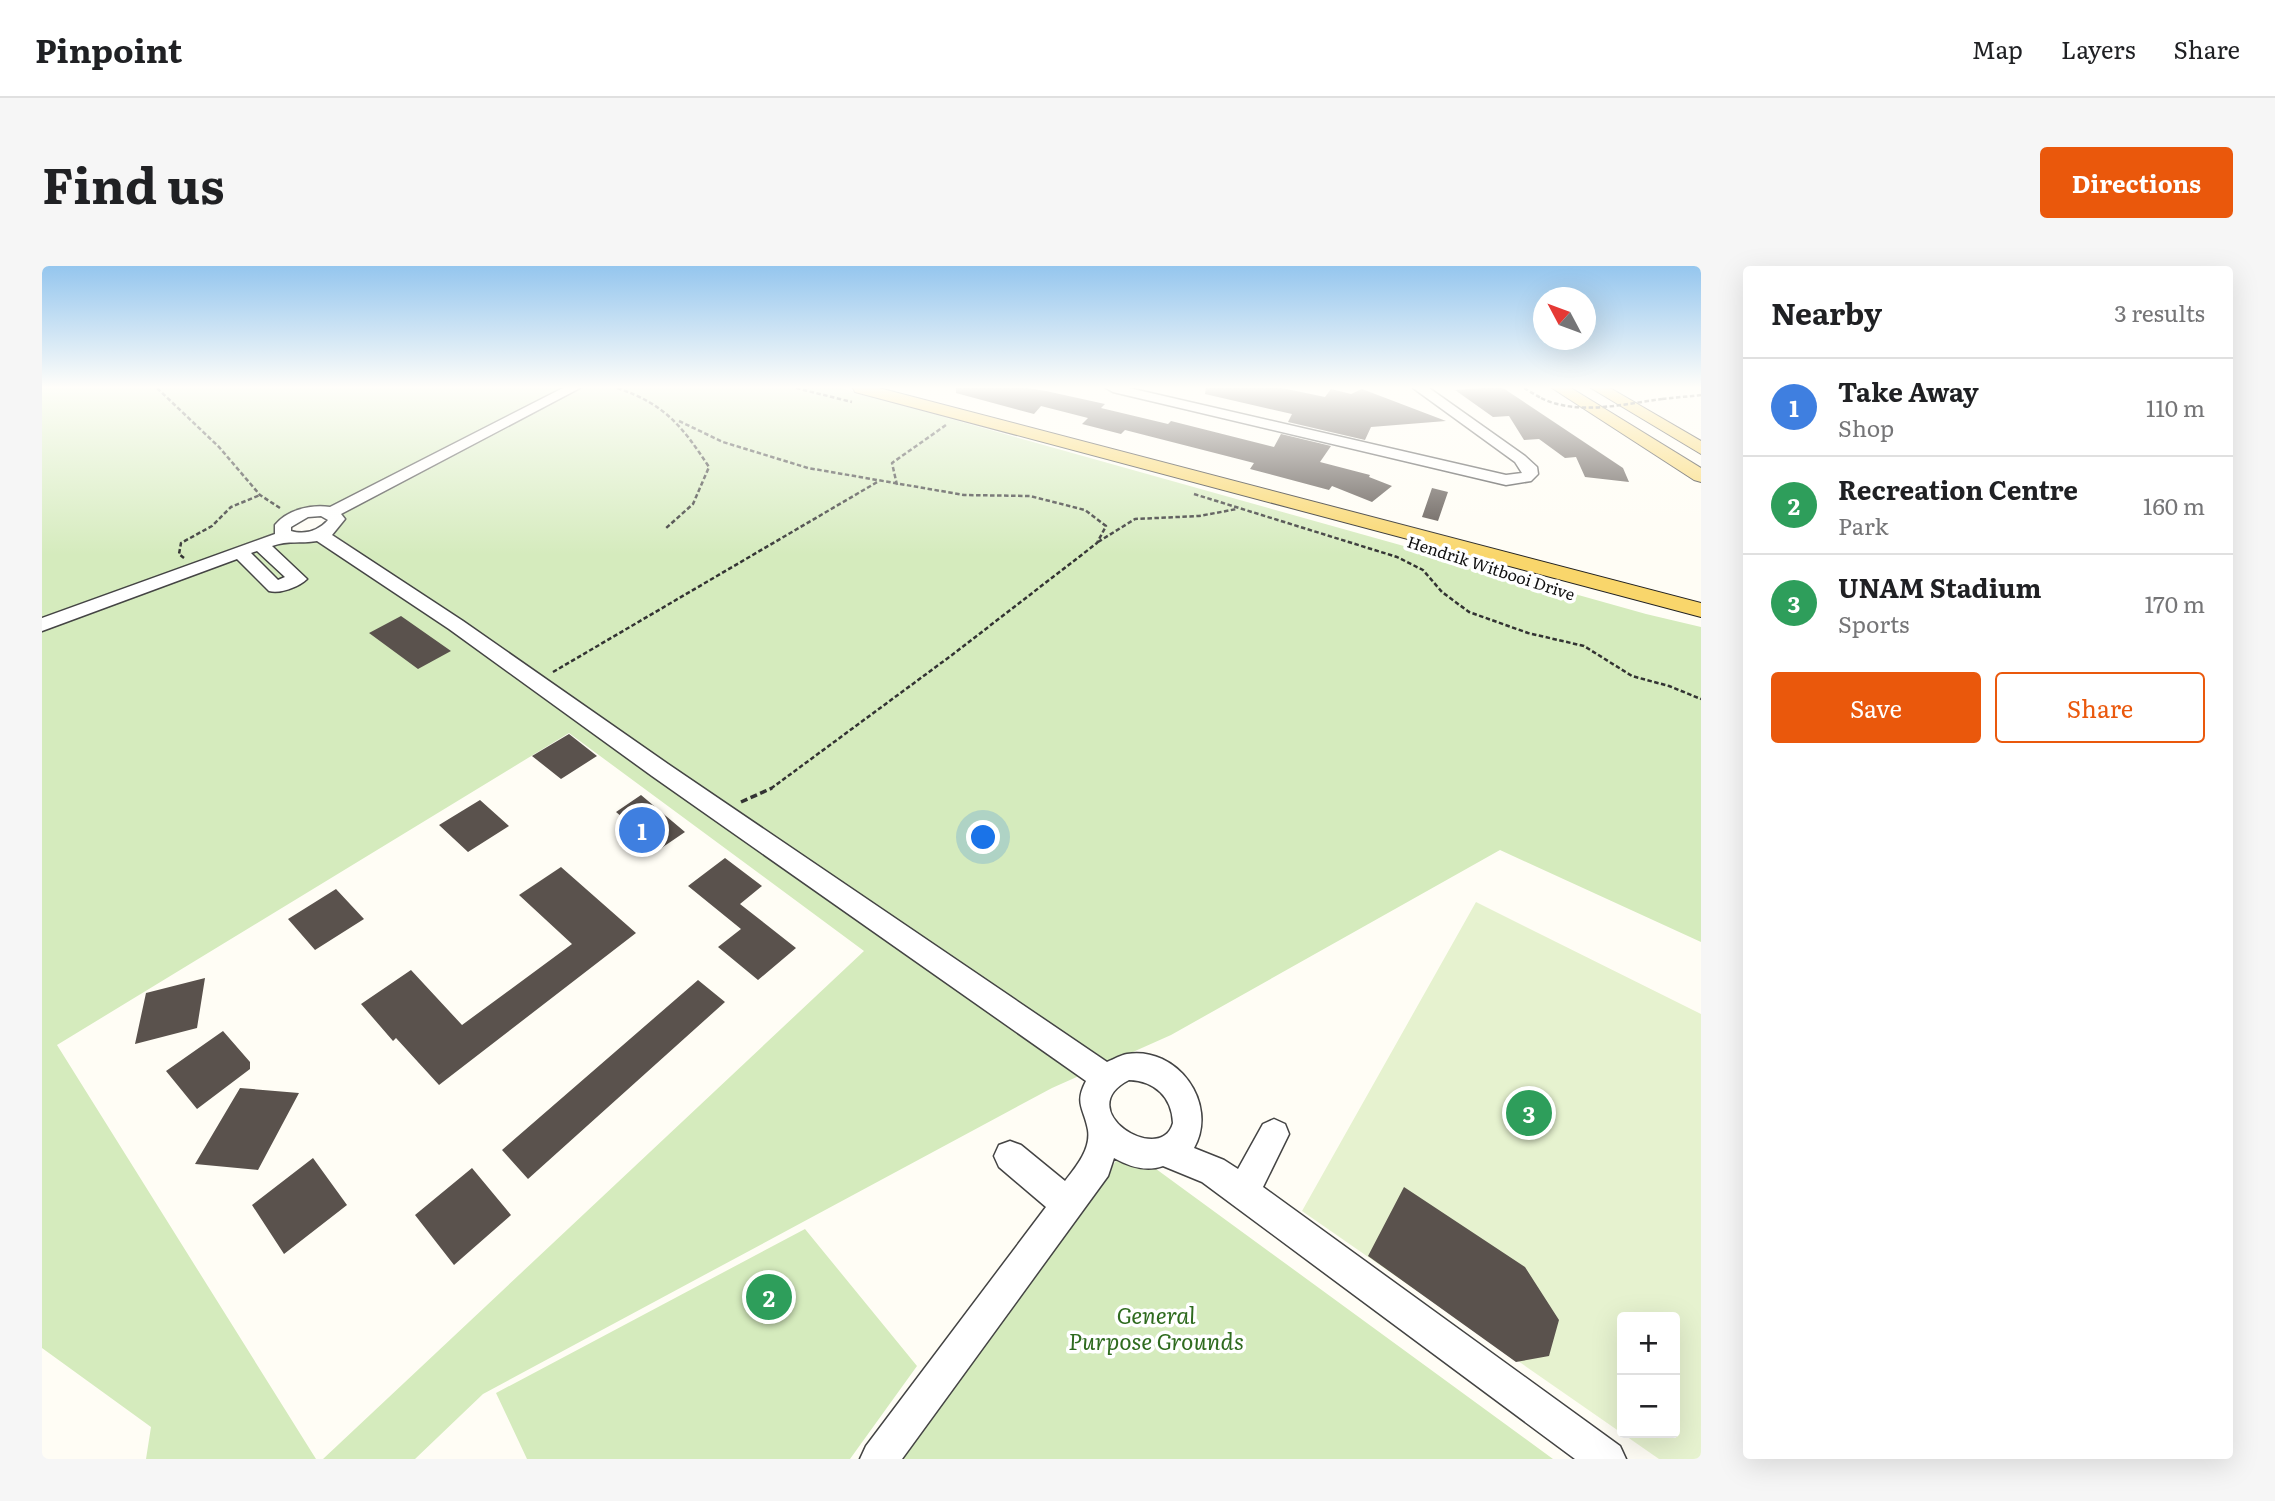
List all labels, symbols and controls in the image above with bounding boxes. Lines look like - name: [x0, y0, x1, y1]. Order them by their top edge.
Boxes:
- text: Pinpoint: [35, 24, 182, 73]
- text: Map: [1972, 31, 2023, 66]
- text: Layers: [2061, 31, 2135, 66]
- text: Share: [2173, 31, 2240, 66]
- text: Find us: [42, 146, 225, 219]
- button: Directions: [2040, 147, 2233, 218]
- north arrow: [1533, 287, 1596, 350]
- text: Nearby: [1771, 290, 1882, 334]
- text: 3 results: [2114, 295, 2205, 329]
- text: Take Away: [1838, 371, 1979, 410]
- text: 1: [1789, 390, 1799, 424]
- text: 110 m: [2146, 390, 2205, 424]
- text: Shop: [1838, 410, 1894, 444]
- text: Recreation Centre: [1838, 469, 2078, 508]
- text: 2: [1788, 488, 1800, 522]
- text: 160 m: [2143, 488, 2205, 522]
- text: Park: [1838, 508, 1888, 542]
- street label: Hendrik Witbooi Drive: [1404, 529, 1578, 605]
- text: UNAM Stadium: [1838, 567, 2041, 606]
- text: 3: [1788, 586, 1800, 620]
- text: 170 m: [2144, 586, 2205, 620]
- text: Sports: [1838, 606, 1909, 640]
- button: Save: [1771, 672, 1981, 743]
- button: Share: [1995, 672, 2205, 743]
- pin: 1: [619, 804, 665, 856]
- your location: [966, 820, 1000, 854]
- pin: 3: [1506, 1087, 1552, 1139]
- pin: 2: [746, 1271, 792, 1323]
- park label: General Purpose Grounds: [1068, 1297, 1244, 1357]
- map controls: [1617, 1312, 1680, 1438]
- button: +: [1617, 1312, 1680, 1375]
- button: −: [1617, 1375, 1680, 1438]

